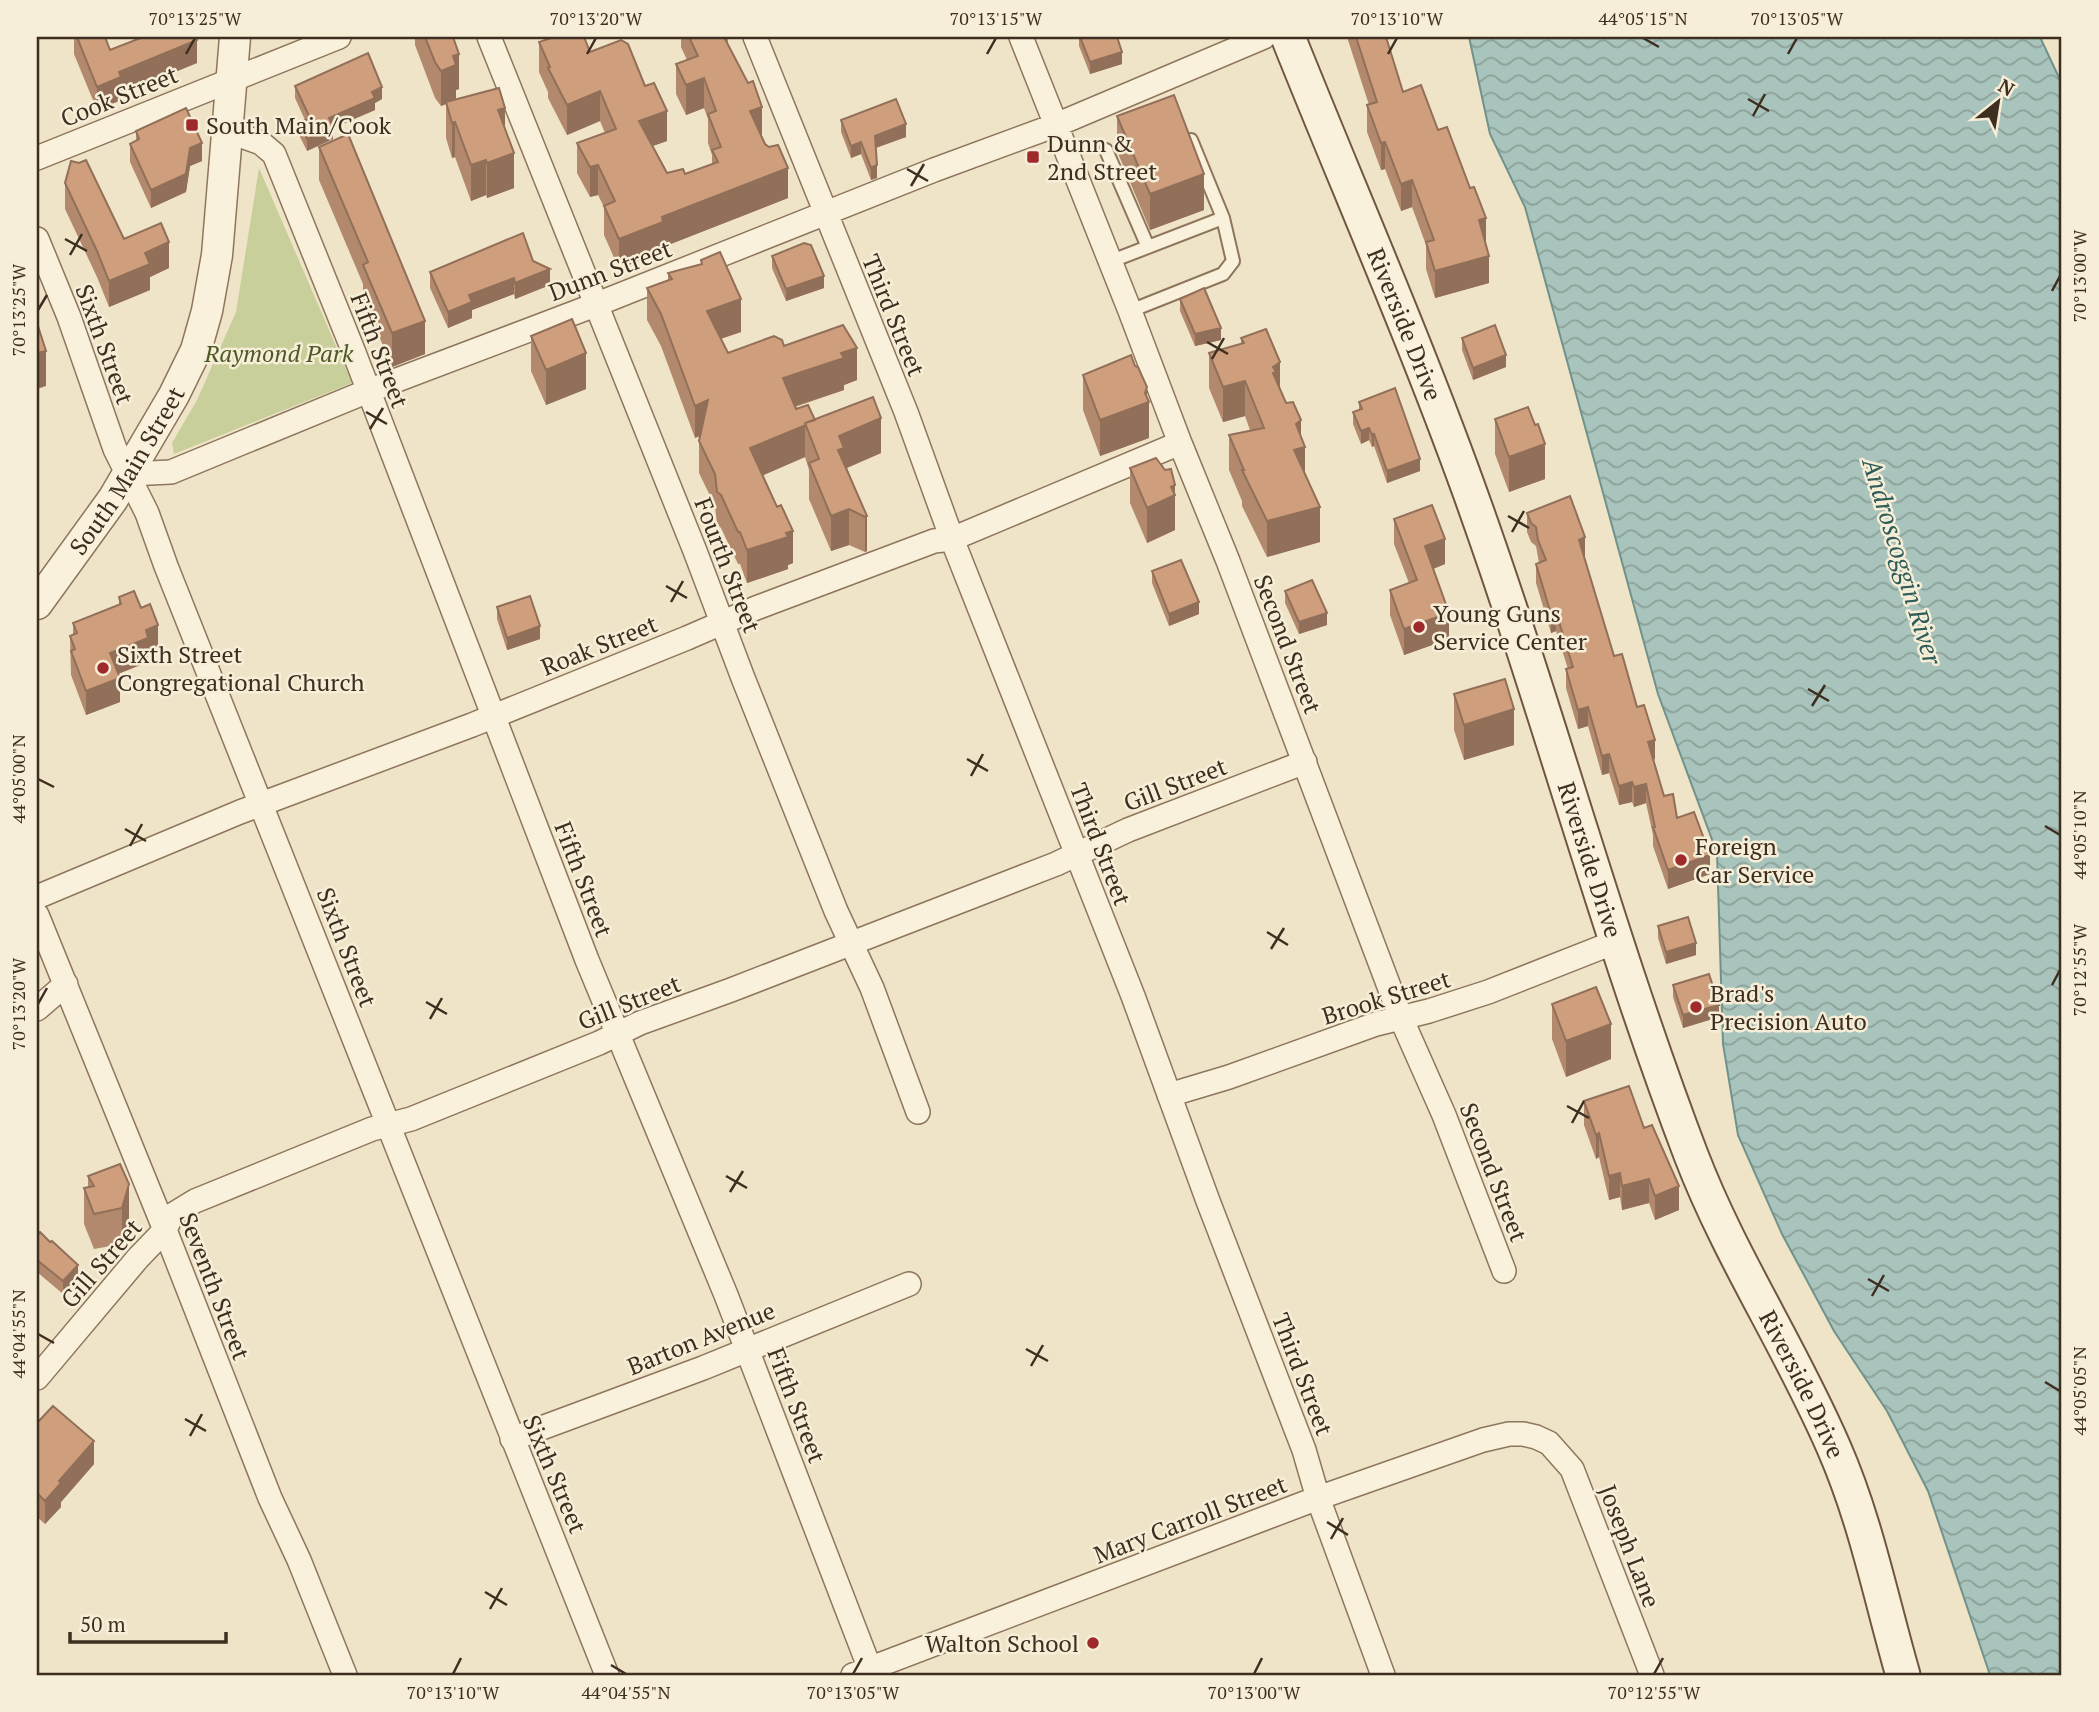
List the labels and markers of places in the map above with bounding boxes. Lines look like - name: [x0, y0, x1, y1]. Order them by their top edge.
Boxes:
- place label: South Main/Cook: [206, 109, 392, 141]
- marker: South Main/Cook: [184, 117, 200, 133]
- place label: Dunn & 2nd Street: [1047, 127, 1157, 187]
- marker: Dunn & 2nd Street: [1025, 149, 1041, 165]
- place label: Young Guns Service Center: [1433, 597, 1588, 657]
- marker: Young Guns Service Center: [1411, 619, 1427, 635]
- place label: Sixth Street Congregational Church: [117, 638, 365, 698]
- marker: Sixth Street Congregational Church: [95, 660, 111, 676]
- place label: Foreign Car Service: [1695, 830, 1814, 890]
- marker: Foreign Car Service: [1673, 852, 1689, 868]
- place label: Brad's Precision Auto: [1710, 977, 1867, 1037]
- marker: Brad's Precision Auto: [1688, 999, 1704, 1015]
- place label: Walton School: [925, 1627, 1079, 1659]
- marker: Walton School: [1085, 1635, 1101, 1651]

